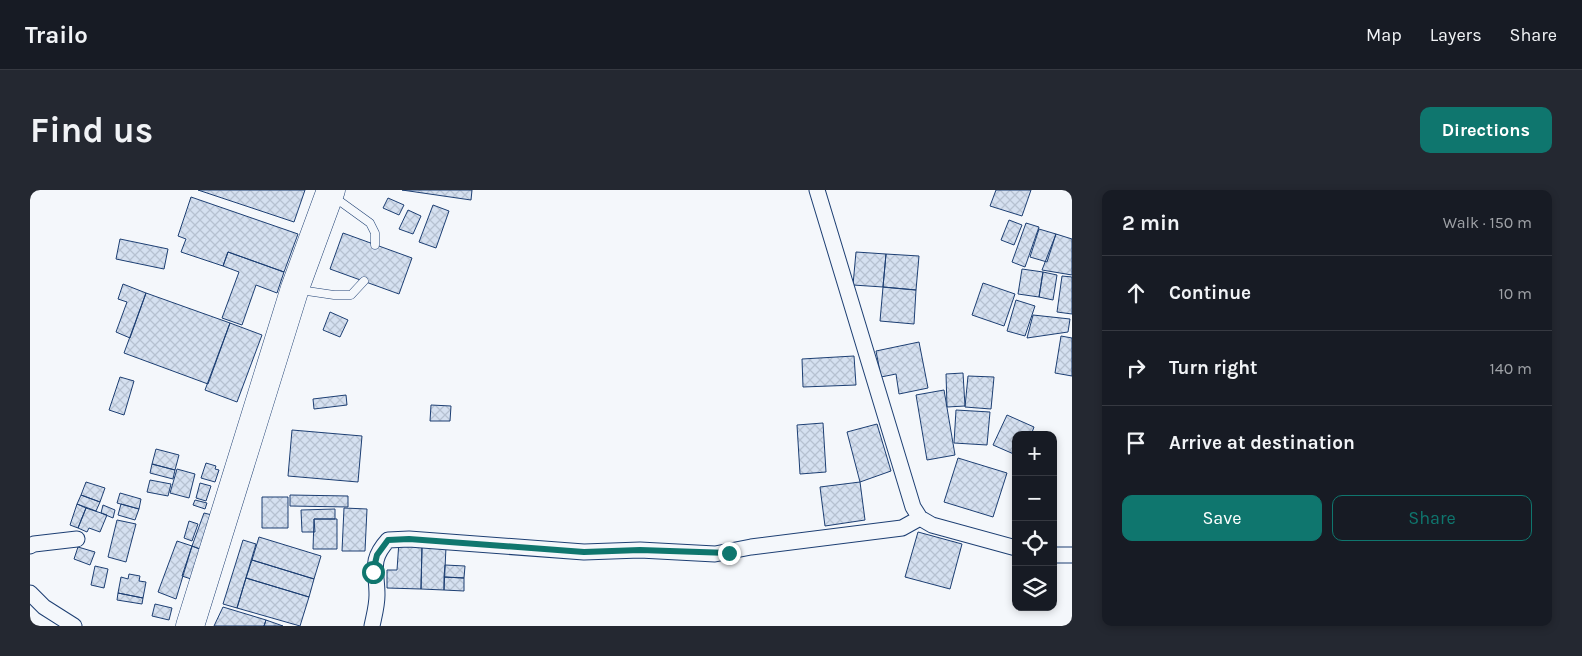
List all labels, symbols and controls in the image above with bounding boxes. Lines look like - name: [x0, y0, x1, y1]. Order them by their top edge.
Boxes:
- text: Trailo: [25, 21, 88, 49]
- text: Map: [1366, 24, 1402, 46]
- text: Layers: [1430, 24, 1482, 46]
- text: Share: [1510, 24, 1557, 46]
- button: Directions: [1420, 107, 1552, 153]
- text: Find us: [30, 110, 153, 151]
- text: 2 min: [1122, 211, 1180, 235]
- text: Walk · 150 m: [1443, 213, 1532, 232]
- icon: ahead: [1122, 279, 1150, 307]
- text: Continue: [1169, 282, 1251, 304]
- text: 10 m: [1498, 284, 1532, 303]
- icon: right: [1122, 354, 1150, 382]
- text: Turn right: [1169, 357, 1258, 379]
- text: 140 m: [1490, 359, 1532, 378]
- icon: arrive: [1122, 429, 1150, 457]
- map controls: [1012, 431, 1057, 611]
- button: +: [1012, 431, 1057, 476]
- text: Arrive at destination: [1169, 432, 1355, 454]
- button: −: [1012, 476, 1057, 521]
- button: Save: [1122, 495, 1322, 541]
- button: Share: [1332, 495, 1532, 541]
- button: locate: [1012, 521, 1057, 566]
- route end: [718, 542, 741, 565]
- route start: [362, 561, 385, 584]
- button: layers: [1012, 566, 1057, 611]

